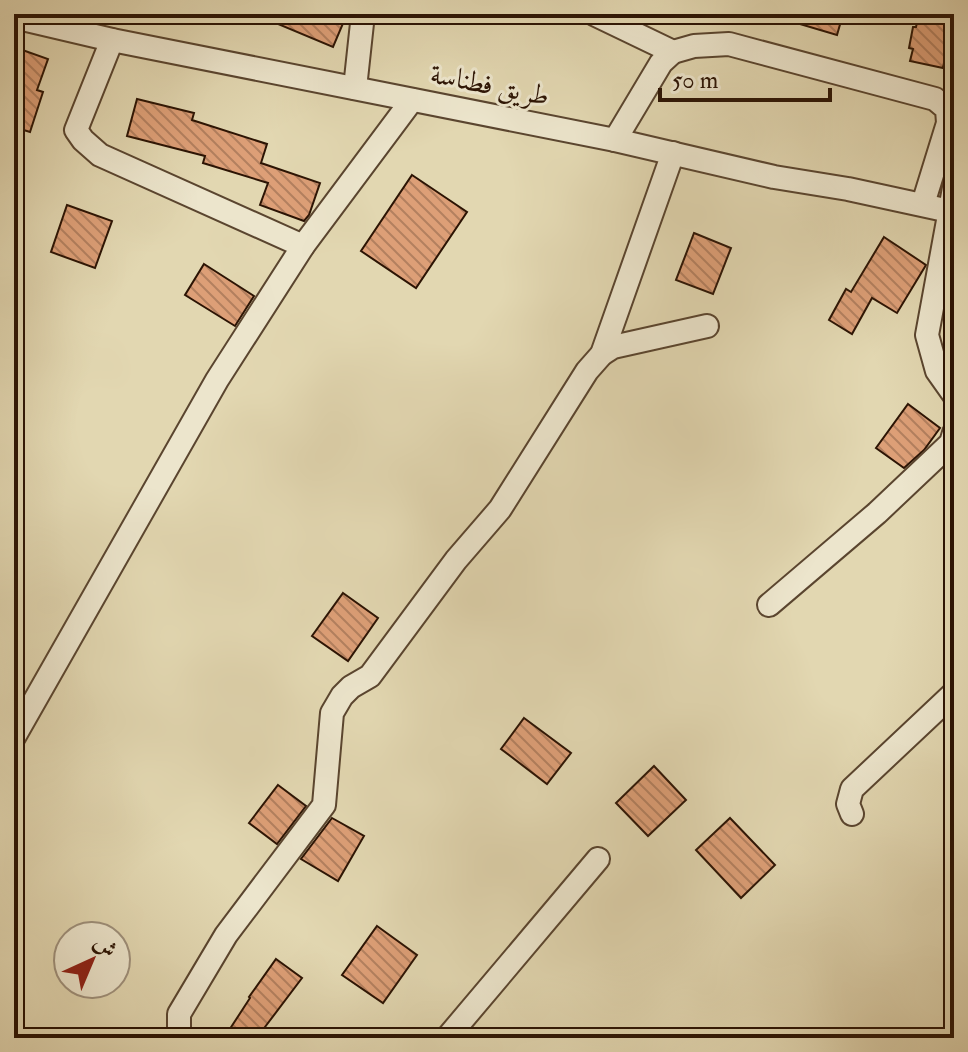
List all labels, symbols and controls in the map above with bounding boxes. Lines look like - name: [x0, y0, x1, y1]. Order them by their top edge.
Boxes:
- scale bar: [660, 52, 830, 102]
- street label: طريق فطناسة: [427, 57, 552, 114]
- text: 50 m: [672, 65, 719, 96]
- north arrow: [52, 920, 132, 1000]
- text: ش: [88, 929, 123, 964]

